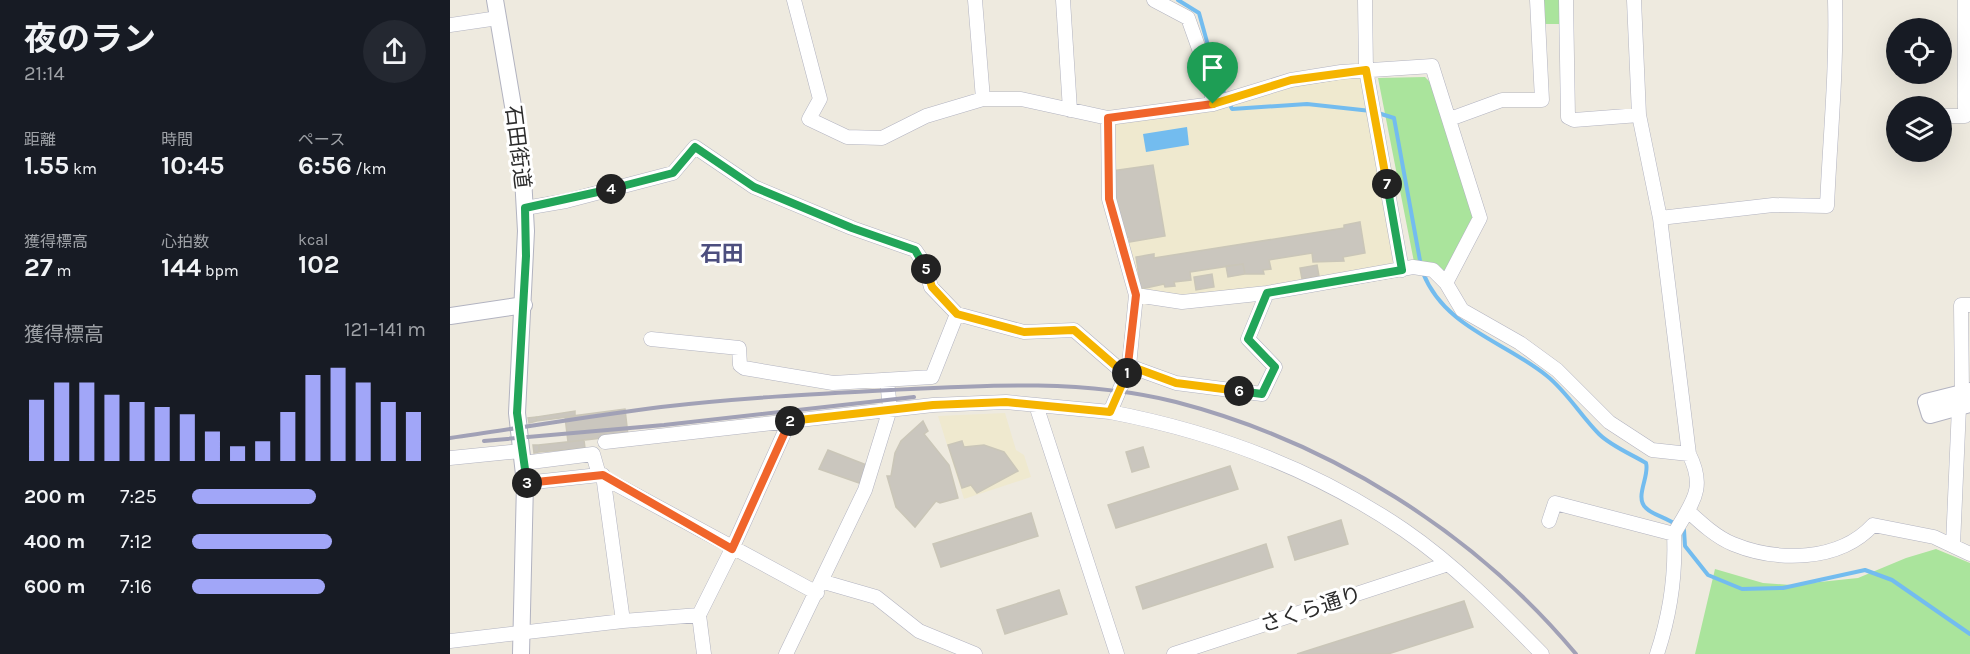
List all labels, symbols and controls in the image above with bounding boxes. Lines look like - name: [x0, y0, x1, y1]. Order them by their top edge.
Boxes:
- map controls: [1886, 18, 1952, 162]
- button: locate: [1886, 18, 1952, 84]
- text: 夜のラン: [24, 20, 156, 58]
- button: share: [363, 20, 426, 83]
- pin: [1187, 42, 1238, 104]
- icon: arrive: [1196, 51, 1229, 84]
- text: 21:14: [24, 62, 65, 85]
- button: layers: [1886, 96, 1952, 162]
- street label: 石田街道: [501, 104, 535, 190]
- text: 距離: [24, 130, 56, 149]
- text: 時間: [161, 130, 193, 149]
- text: ペース: [298, 130, 345, 149]
- text: 1.55: [24, 150, 69, 181]
- text: 10:45: [161, 150, 224, 181]
- text: 6:56: [298, 150, 352, 181]
- text: km: [69, 159, 97, 178]
- text: /km: [352, 159, 386, 178]
- pin: 7: [1372, 169, 1402, 199]
- pin: 4: [596, 174, 626, 204]
- text: 7: [1383, 174, 1391, 193]
- text: 4: [606, 179, 616, 198]
- text: kcal: [298, 230, 329, 249]
- text: 獲得標高: [24, 232, 88, 251]
- text: 心拍数: [161, 232, 209, 251]
- district label: 石田: [700, 241, 744, 267]
- text: 102: [298, 249, 339, 280]
- text: 27: [24, 252, 53, 283]
- text: 144: [161, 252, 201, 283]
- pin: 5: [911, 254, 941, 284]
- text: 5: [921, 259, 931, 278]
- text: m: [53, 261, 71, 280]
- text: bpm: [201, 261, 239, 280]
- text: 121–141 m: [344, 318, 426, 341]
- text: 獲得標高: [24, 323, 104, 346]
- pin: 1: [1112, 358, 1142, 388]
- text: 1: [1124, 363, 1130, 382]
- pin: 6: [1224, 376, 1254, 406]
- text: 6: [1234, 381, 1244, 400]
- pin: 2: [775, 406, 805, 436]
- text: 2: [785, 411, 795, 430]
- pin: 3: [512, 468, 542, 498]
- text: 3: [522, 473, 532, 492]
- text: 200 m: [24, 485, 85, 508]
- text: 7:25: [120, 485, 157, 508]
- text: 400 m: [24, 530, 85, 553]
- text: 7:12: [120, 530, 152, 553]
- text: 600 m: [24, 575, 85, 598]
- text: 7:16: [120, 575, 152, 598]
- street label: さくら通り: [1257, 581, 1365, 637]

